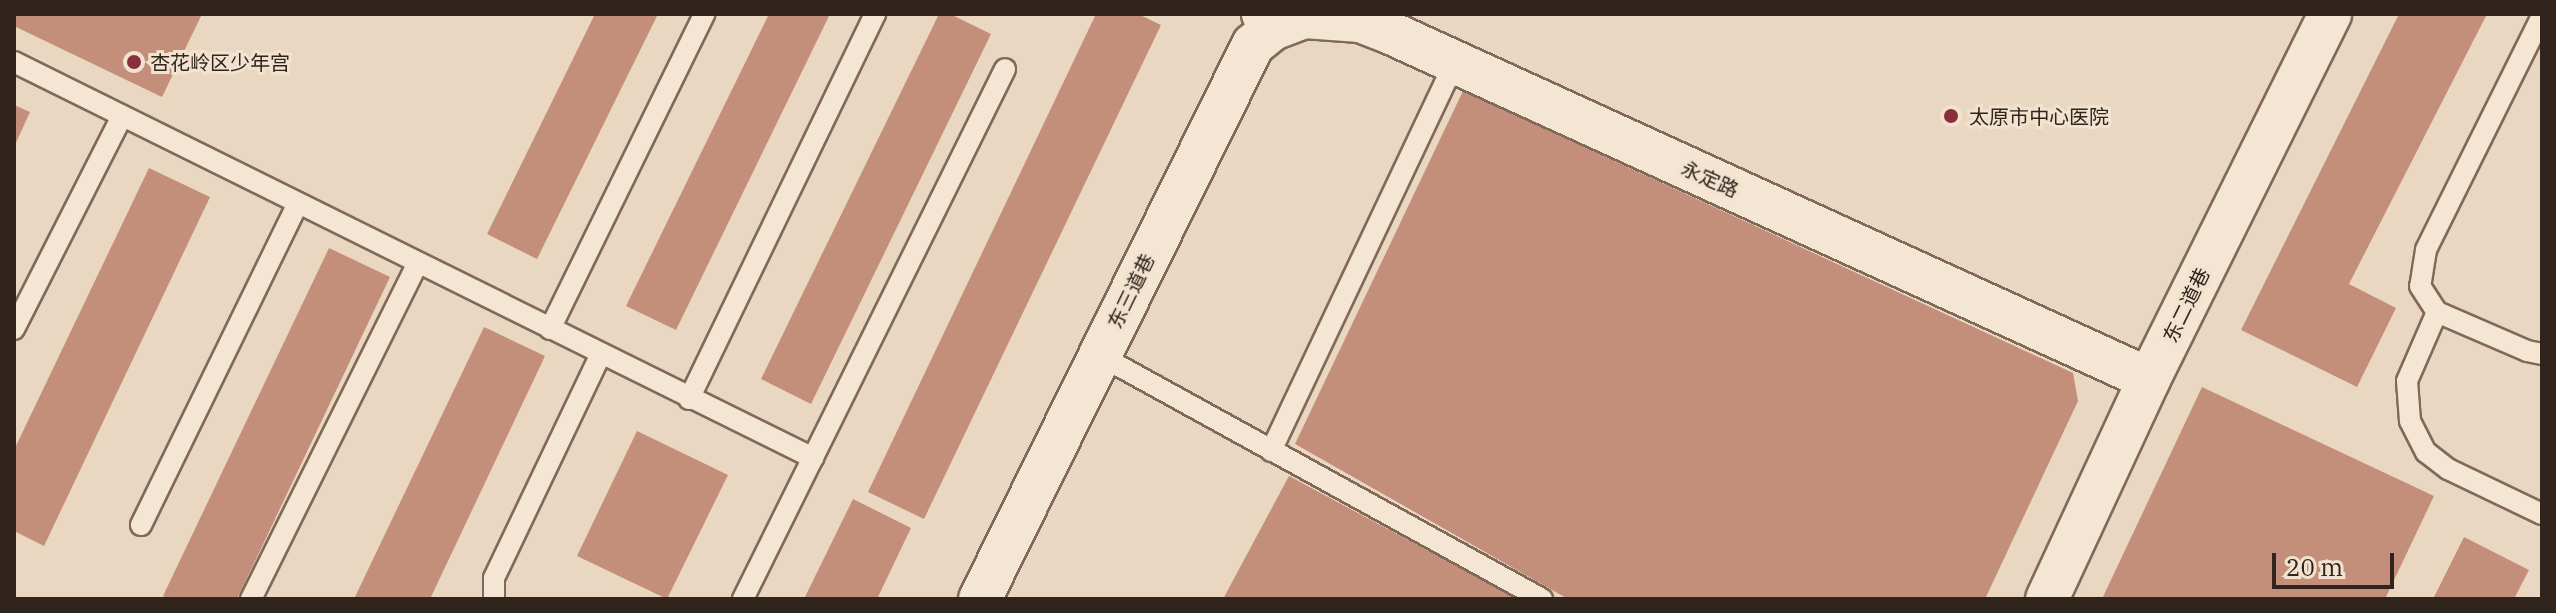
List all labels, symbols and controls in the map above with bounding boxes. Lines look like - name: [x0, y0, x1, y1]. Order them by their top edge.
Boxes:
- place label: 杏花岭区少年宫: [150, 50, 290, 74]
- marker: 杏花岭区少年宫: [125, 53, 143, 71]
- place label: 太原市中心医院: [1969, 104, 2109, 128]
- marker: 太原市中心医院: [1940, 105, 1962, 127]
- street label: 永定路: [1678, 156, 1742, 202]
- street label: 东三道巷: [1103, 250, 1159, 332]
- street label: 东二道巷: [2158, 264, 2214, 346]
- scale bar: [2276, 537, 2398, 587]
- text: 20 m: [2286, 551, 2343, 583]

